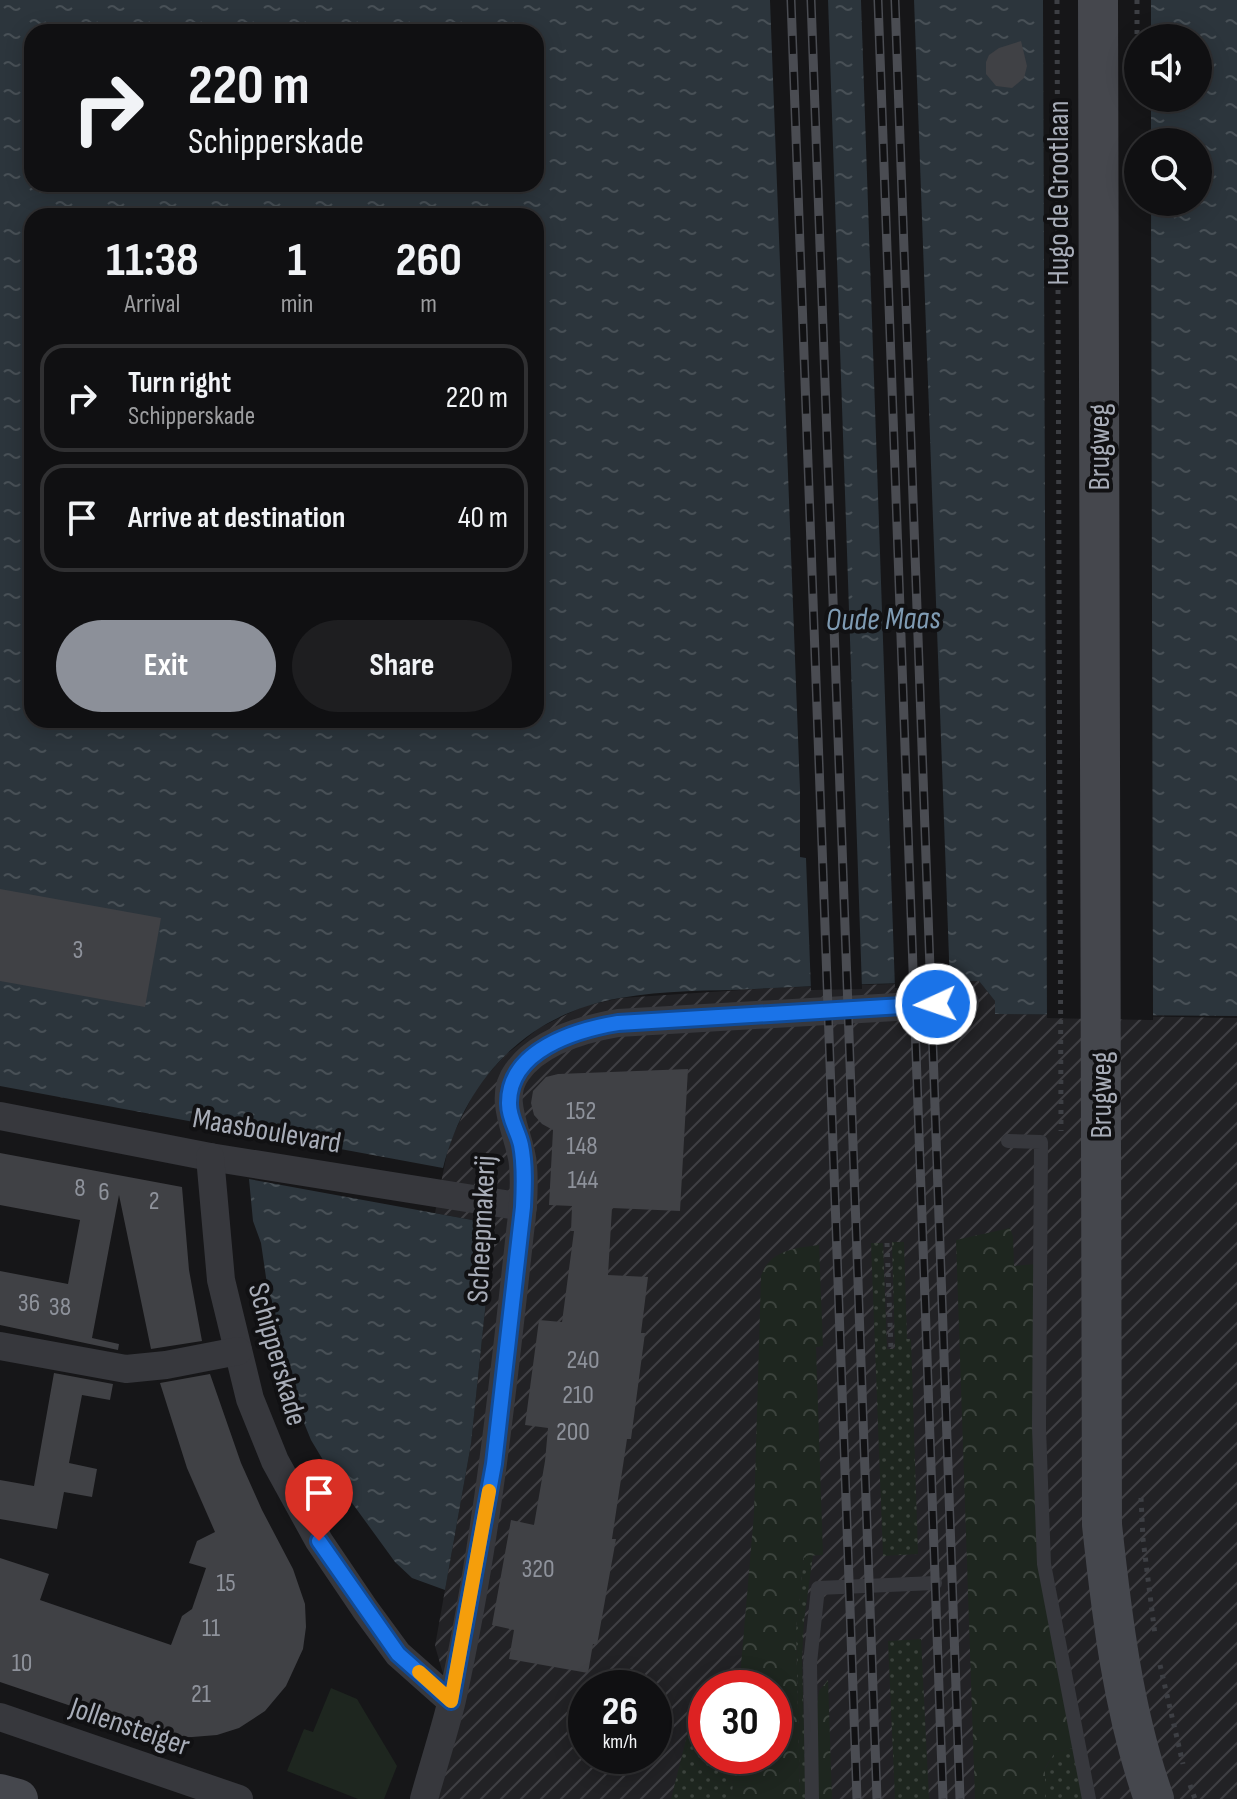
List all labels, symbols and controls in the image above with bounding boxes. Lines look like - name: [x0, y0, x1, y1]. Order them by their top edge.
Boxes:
- map controls: [1124, 24, 1212, 216]
- button: sound: [1124, 24, 1212, 112]
- text: 220 m: [188, 53, 310, 120]
- icon: right: [56, 56, 160, 160]
- street label: Hugo de Grootlaan: [1041, 101, 1077, 285]
- text: Schipperskade: [188, 121, 364, 164]
- button: search: [1124, 128, 1212, 216]
- text: 11:38: [106, 232, 199, 289]
- text: 1: [288, 232, 306, 289]
- text: 260: [395, 232, 462, 289]
- text: Arrival: [124, 289, 180, 320]
- text: min: [281, 289, 313, 320]
- text: m: [420, 289, 437, 320]
- text: Turn right: [128, 365, 231, 401]
- icon: right: [60, 376, 104, 420]
- text: 220 m: [446, 380, 508, 416]
- text: Schipperskade: [128, 401, 255, 432]
- street label: Brugweg: [1082, 403, 1118, 490]
- icon: arrive: [60, 496, 104, 540]
- text: Arrive at destination: [128, 500, 345, 536]
- text: 40 m: [458, 500, 508, 536]
- water label: Oude Maas: [825, 599, 942, 640]
- button: Exit: [56, 620, 276, 712]
- button: Share: [292, 620, 512, 712]
- house number: 3: [73, 935, 83, 966]
- position arrow: [894, 962, 978, 1046]
- street label: Brugweg: [1084, 1051, 1120, 1138]
- house number: 152: [566, 1096, 596, 1127]
- street label: Maasboulevard: [190, 1100, 344, 1162]
- house number: 148: [566, 1131, 598, 1162]
- street label: Scheepmakerij: [460, 1154, 504, 1304]
- house number: 144: [568, 1165, 599, 1196]
- house number: 8: [74, 1173, 86, 1204]
- house number: 6: [98, 1177, 110, 1208]
- house number: 2: [149, 1186, 159, 1217]
- street label: Schipperskade: [240, 1279, 315, 1430]
- house number: 36: [18, 1288, 40, 1319]
- house number: 38: [49, 1292, 71, 1323]
- house number: 240: [566, 1345, 600, 1376]
- house number: 210: [562, 1380, 594, 1411]
- house number: 200: [556, 1417, 590, 1448]
- pin: [285, 1459, 353, 1541]
- icon: arrive: [297, 1471, 341, 1515]
- house number: 320: [521, 1554, 555, 1585]
- house number: 15: [216, 1568, 236, 1599]
- house number: 11: [202, 1613, 220, 1644]
- house number: 10: [12, 1648, 32, 1679]
- speed limit sign: 30: [688, 1670, 792, 1774]
- house number: 21: [191, 1679, 211, 1710]
- text: 26: [602, 1688, 638, 1736]
- street label: Jollensteiger: [64, 1689, 195, 1764]
- text: km/h: [603, 1730, 637, 1754]

